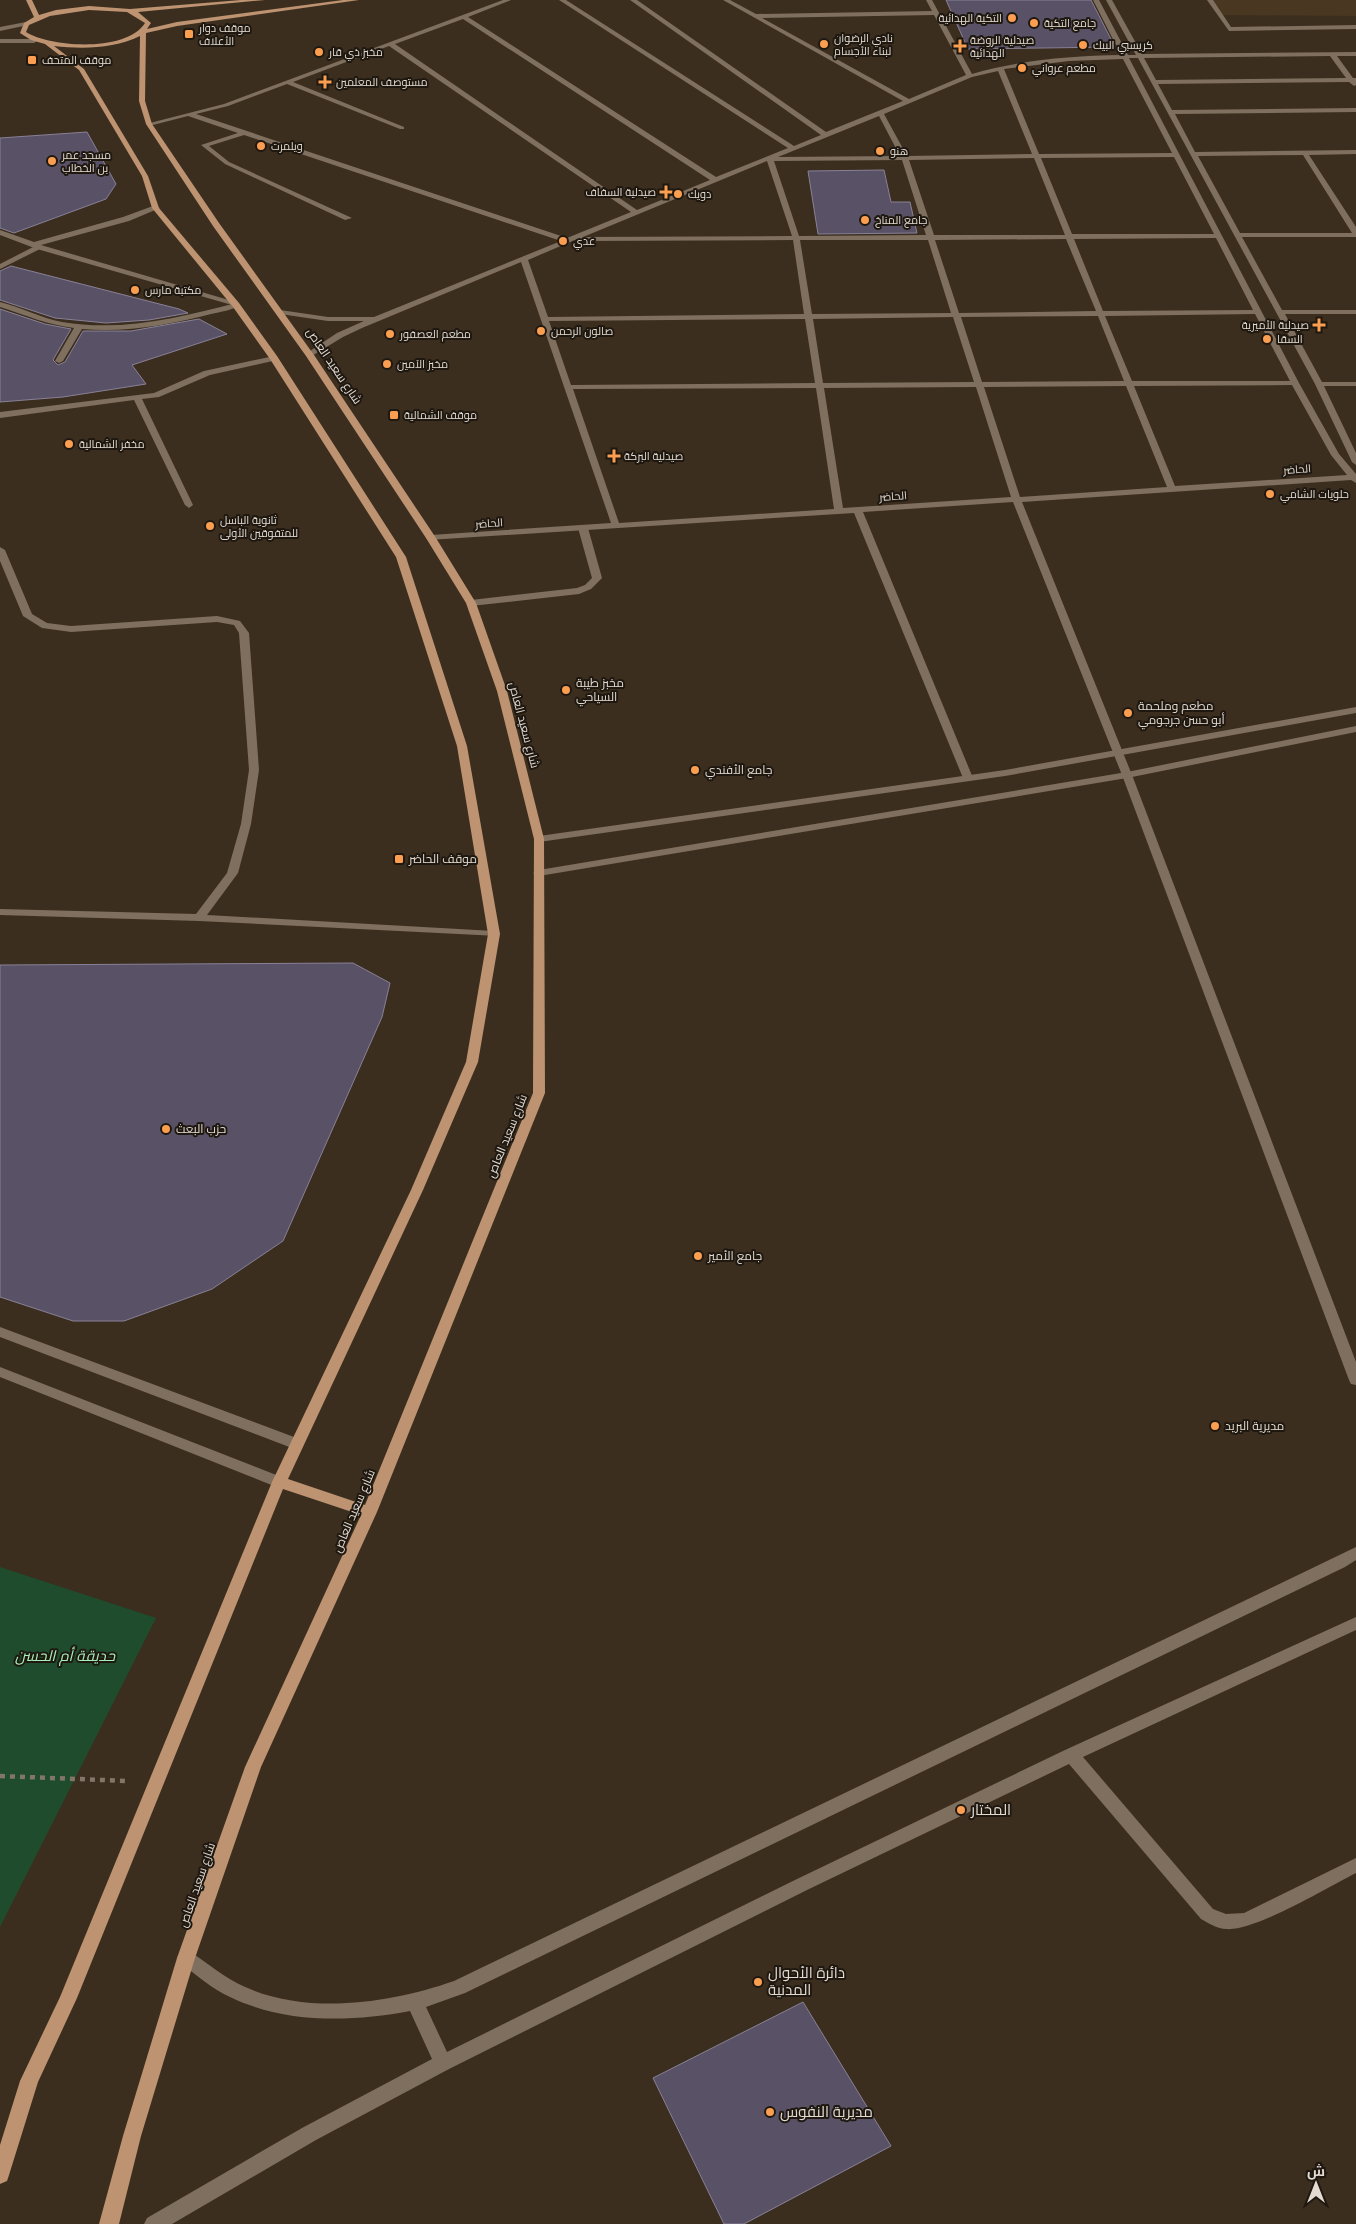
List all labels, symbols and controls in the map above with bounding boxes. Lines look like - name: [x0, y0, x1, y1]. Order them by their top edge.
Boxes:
- place label: التكية الهدائية: [939, 10, 1002, 25]
- marker: التكية الهدائية: [1006, 12, 1018, 24]
- place label: جامع التكية: [1044, 15, 1096, 31]
- marker: جامع التكية: [1028, 17, 1040, 29]
- place label: موقف دوار الأعلاف: [198, 20, 251, 48]
- marker: موقف دوار الأعلاف: [183, 28, 195, 40]
- place label: نادي الرضوان لبناء الأجسام: [834, 30, 893, 59]
- place label: صيدلية الروضة الهدائية: [970, 32, 1034, 60]
- place label: كريسبي البيك: [1093, 37, 1153, 54]
- marker: نادي الرضوان لبناء الأجسام: [818, 38, 830, 50]
- marker: كريسبي البيك: [1077, 39, 1089, 51]
- marker: صيدلية الروضة الهدائية: [954, 40, 966, 52]
- place label: مخبز ذي قار: [328, 44, 383, 61]
- marker: مخبز ذي قار: [313, 46, 325, 58]
- place label: موقف المتحف: [42, 52, 111, 67]
- marker: موقف المتحف: [26, 54, 38, 66]
- place label: مطعم عرواني: [1032, 60, 1096, 77]
- marker: مطعم عرواني: [1016, 62, 1028, 74]
- place label: مستوصف المعلمين: [336, 74, 428, 89]
- marker: مستوصف المعلمين: [318, 75, 332, 89]
- place label: ويلمرت: [271, 138, 303, 153]
- marker: ويلمرت: [255, 140, 267, 152]
- place label: هنو: [890, 143, 908, 158]
- marker: هنو: [874, 145, 886, 157]
- place label: مسجد عمر بن الخطاب: [61, 147, 111, 175]
- marker: مسجد عمر بن الخطاب: [46, 155, 58, 167]
- place label: صيدلية السفاف: [585, 184, 656, 199]
- marker: صيدلية السفاف: [660, 186, 672, 198]
- place label: دويك: [688, 186, 711, 201]
- marker: دويك: [672, 188, 684, 200]
- place label: جامع المناخ: [875, 212, 927, 228]
- marker: جامع المناخ: [859, 214, 871, 226]
- place label: عدي: [573, 233, 595, 250]
- marker: عدي: [557, 235, 569, 247]
- place label: مكتبة مارس: [145, 282, 201, 297]
- marker: مكتبة مارس: [129, 284, 141, 296]
- place label: صيدلية الأميرية: [1242, 317, 1309, 332]
- marker: صيدلية الأميرية: [1313, 319, 1325, 331]
- place label: صالون الرحمن: [551, 323, 613, 338]
- street label: شارع سعيد العاص: [303, 324, 366, 407]
- marker: صالون الرحمن: [535, 325, 547, 337]
- place label: مطعم العصفور: [399, 326, 471, 342]
- marker: مطعم العصفور: [384, 328, 396, 340]
- place label: السقا: [1277, 331, 1303, 346]
- marker: السقا: [1261, 333, 1273, 345]
- place label: مخبز الآمين: [397, 356, 448, 371]
- marker: مخبز الآمين: [381, 358, 393, 370]
- place label: موقف الشمالية: [404, 407, 477, 422]
- marker: موقف الشمالية: [388, 409, 400, 421]
- place label: مخفر الشمالية: [79, 436, 145, 451]
- marker: مخفر الشمالية: [63, 438, 75, 450]
- place label: صيدلية البركة: [624, 448, 683, 463]
- marker: صيدلية البركة: [608, 450, 620, 462]
- street label: الحاضر: [1282, 460, 1311, 477]
- place label: حلويات الشامي: [1280, 486, 1349, 503]
- street label: الحاضر: [878, 487, 907, 504]
- marker: حلويات الشامي: [1264, 488, 1276, 500]
- place label: ثانوية الباسل للمتفوقين الأولى: [220, 512, 298, 540]
- street label: الحاضر: [474, 514, 503, 531]
- marker: ثانوية الباسل للمتفوقين الأولى: [204, 520, 216, 532]
- place label: مخبز طيبة السياحي: [576, 674, 624, 707]
- street label: شارع سعيد العاص: [505, 680, 544, 770]
- marker: مخبز طيبة السياحي: [560, 684, 572, 696]
- place label: مطعم وملحمة أبو حسن جرجومي: [1138, 697, 1225, 730]
- marker: مطعم وملحمة أبو حسن جرجومي: [1122, 707, 1134, 719]
- place label: جامع الأفندي: [705, 761, 772, 780]
- marker: جامع الأفندي: [689, 764, 701, 776]
- place label: موقف الحاضر: [408, 850, 477, 866]
- marker: موقف الحاضر: [393, 853, 405, 865]
- street label: شارع سعيد العاص: [482, 1091, 531, 1180]
- place label: حزب البعث: [176, 1120, 226, 1136]
- marker: حزب البعث: [160, 1123, 172, 1135]
- place label: جامع الأمير: [707, 1247, 762, 1264]
- marker: جامع الأمير: [692, 1250, 704, 1262]
- place label: مديرية البريد: [1225, 1417, 1284, 1433]
- marker: مديرية البريد: [1209, 1420, 1221, 1432]
- street label: شارع سعيد العاص: [328, 1467, 379, 1555]
- park label: حديقة أم الحسن: [15, 1645, 116, 1666]
- place label: المختار: [970, 1799, 1011, 1819]
- marker: المختار: [955, 1804, 967, 1816]
- street label: شارع سعيد العاص: [174, 1840, 219, 1930]
- place label: دائرة الأحوال المدنية: [768, 1962, 845, 1999]
- marker: دائرة الأحوال المدنية: [752, 1976, 764, 1988]
- place label: مديرية النفوس: [780, 2101, 873, 2122]
- marker: مديرية النفوس: [764, 2106, 776, 2118]
- north arrow: [1291, 2159, 1341, 2209]
- text: ش: [1307, 2161, 1325, 2180]

